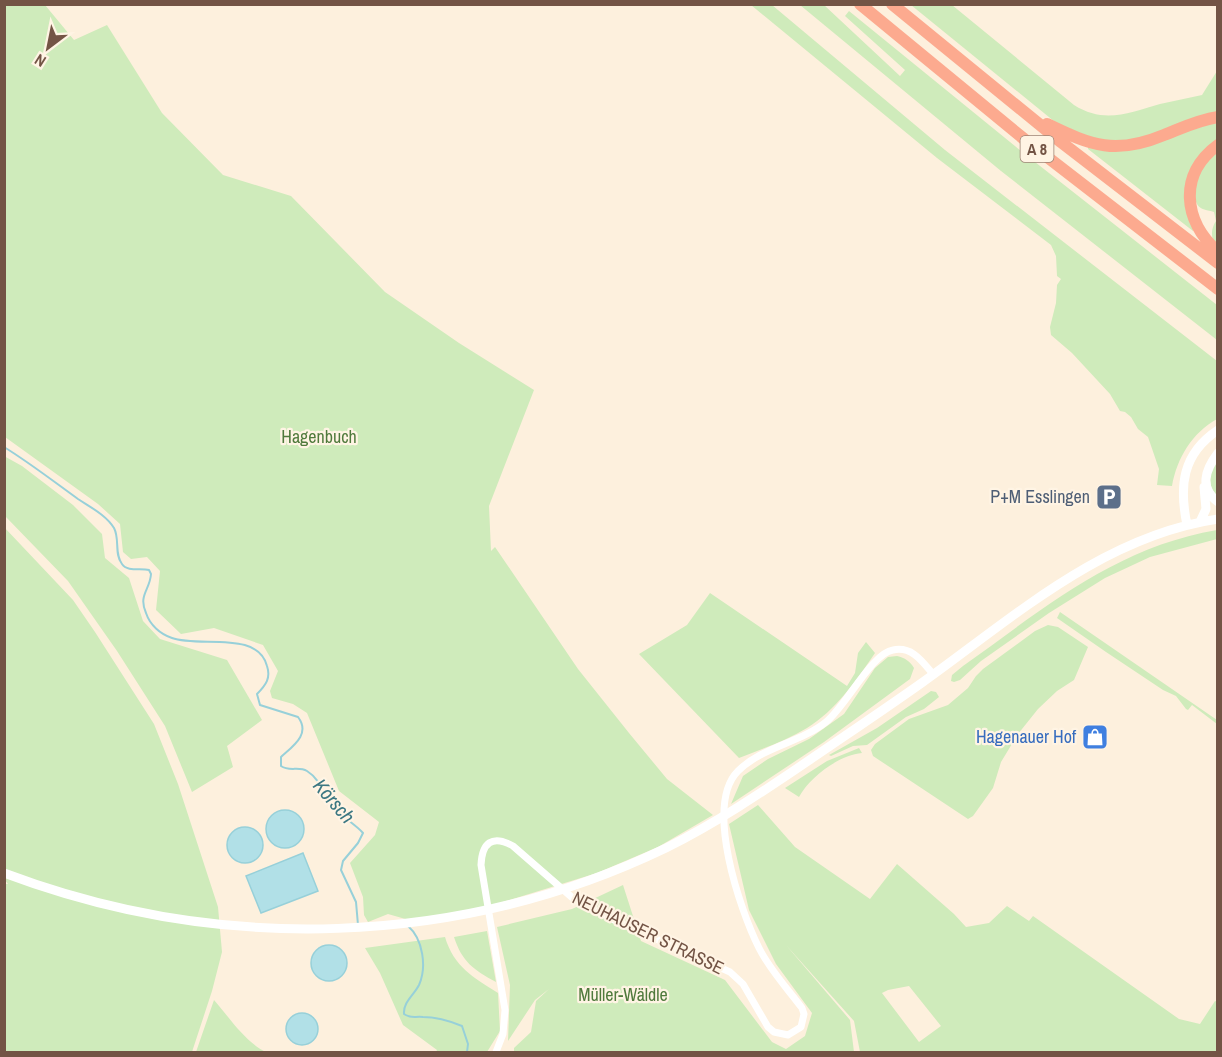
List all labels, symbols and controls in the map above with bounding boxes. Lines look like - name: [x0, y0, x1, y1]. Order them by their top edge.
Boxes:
- north arrow: [18, 18, 78, 78]
- text: N: [30, 49, 50, 73]
- road number: A 8: [1020, 136, 1054, 162]
- park label: Hagenbuch: [281, 424, 357, 449]
- parking icon: P+M Esslingen: [1094, 482, 1124, 512]
- place label: P+M Esslingen: [990, 484, 1090, 509]
- shop icon: Hagenauer Hof: [1080, 722, 1110, 752]
- place label: Hagenauer Hof: [976, 724, 1077, 749]
- water label: Körsch: [307, 773, 361, 829]
- street label: NEUHAUSER STRASSE: [568, 885, 728, 980]
- park label: Müller-Wäldle: [578, 982, 668, 1007]

